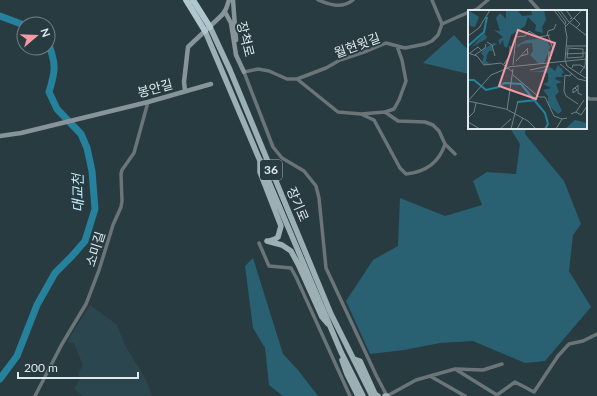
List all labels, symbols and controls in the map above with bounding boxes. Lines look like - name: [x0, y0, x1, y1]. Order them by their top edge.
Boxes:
- inset map: [468, 10, 587, 129]
- north arrow: [16, 16, 56, 56]
- street label: 장척로: [234, 20, 258, 58]
- text: N: [38, 26, 53, 39]
- street label: 월현윗길: [332, 29, 382, 61]
- street label: 봉안길: [136, 76, 174, 100]
- road number: 36: [260, 160, 282, 180]
- water label: 대교천: [69, 172, 86, 212]
- street label: 장기로: [284, 184, 312, 224]
- street label: 소미길: [82, 229, 108, 269]
- scale bar: [18, 354, 138, 380]
- text: 200 m: [24, 360, 58, 375]

